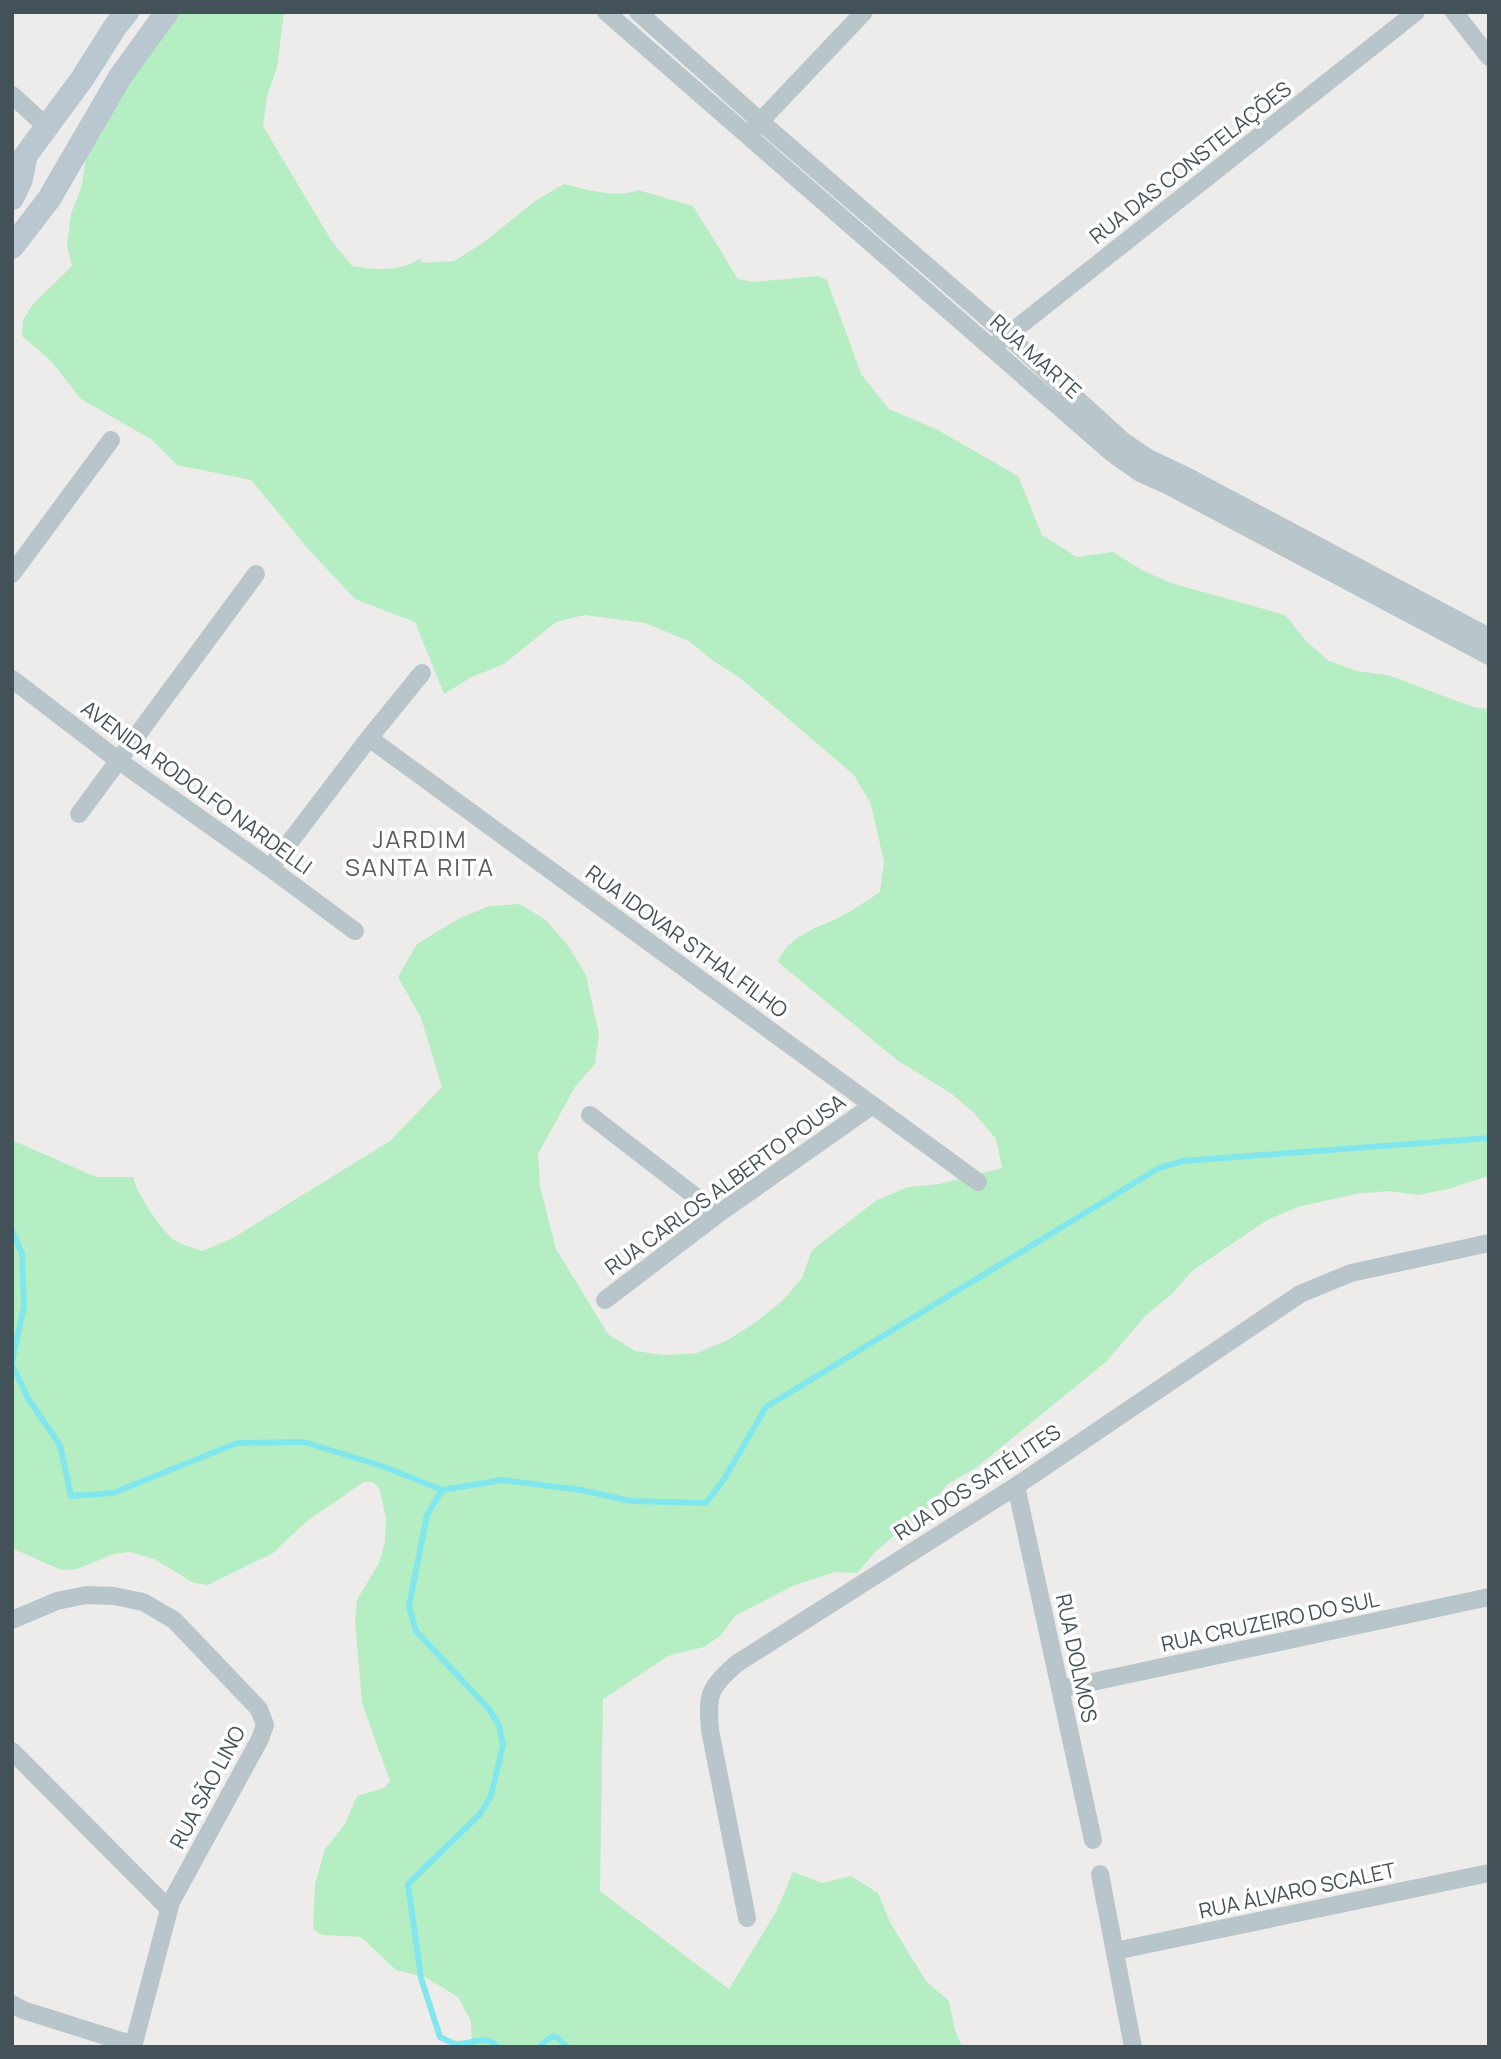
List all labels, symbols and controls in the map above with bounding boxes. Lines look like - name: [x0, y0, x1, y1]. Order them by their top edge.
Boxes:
- street label: RUA DAS CONSTELAÇÕES: [1083, 74, 1297, 250]
- street label: RUA MARTE: [984, 308, 1088, 404]
- street label: AVENIDA RODOLFO NARDELLI: [76, 694, 318, 880]
- district label: JARDIM SANTA RITA: [345, 822, 495, 883]
- street label: RUA IDOVAR STHAL FILHO: [580, 858, 794, 1024]
- street label: RUA CARLOS ALBERTO POUSA: [599, 1087, 851, 1281]
- street label: RUA DOS SATÉLITES: [888, 1418, 1066, 1546]
- street label: RUA CRUZEIRO DO SUL: [1158, 1584, 1382, 1658]
- street label: RUA DOLMOS: [1050, 1591, 1104, 1725]
- street label: RUA SÃO LINO: [163, 1721, 251, 1853]
- street label: RUA ÁLVARO SCALET: [1196, 1855, 1398, 1925]

